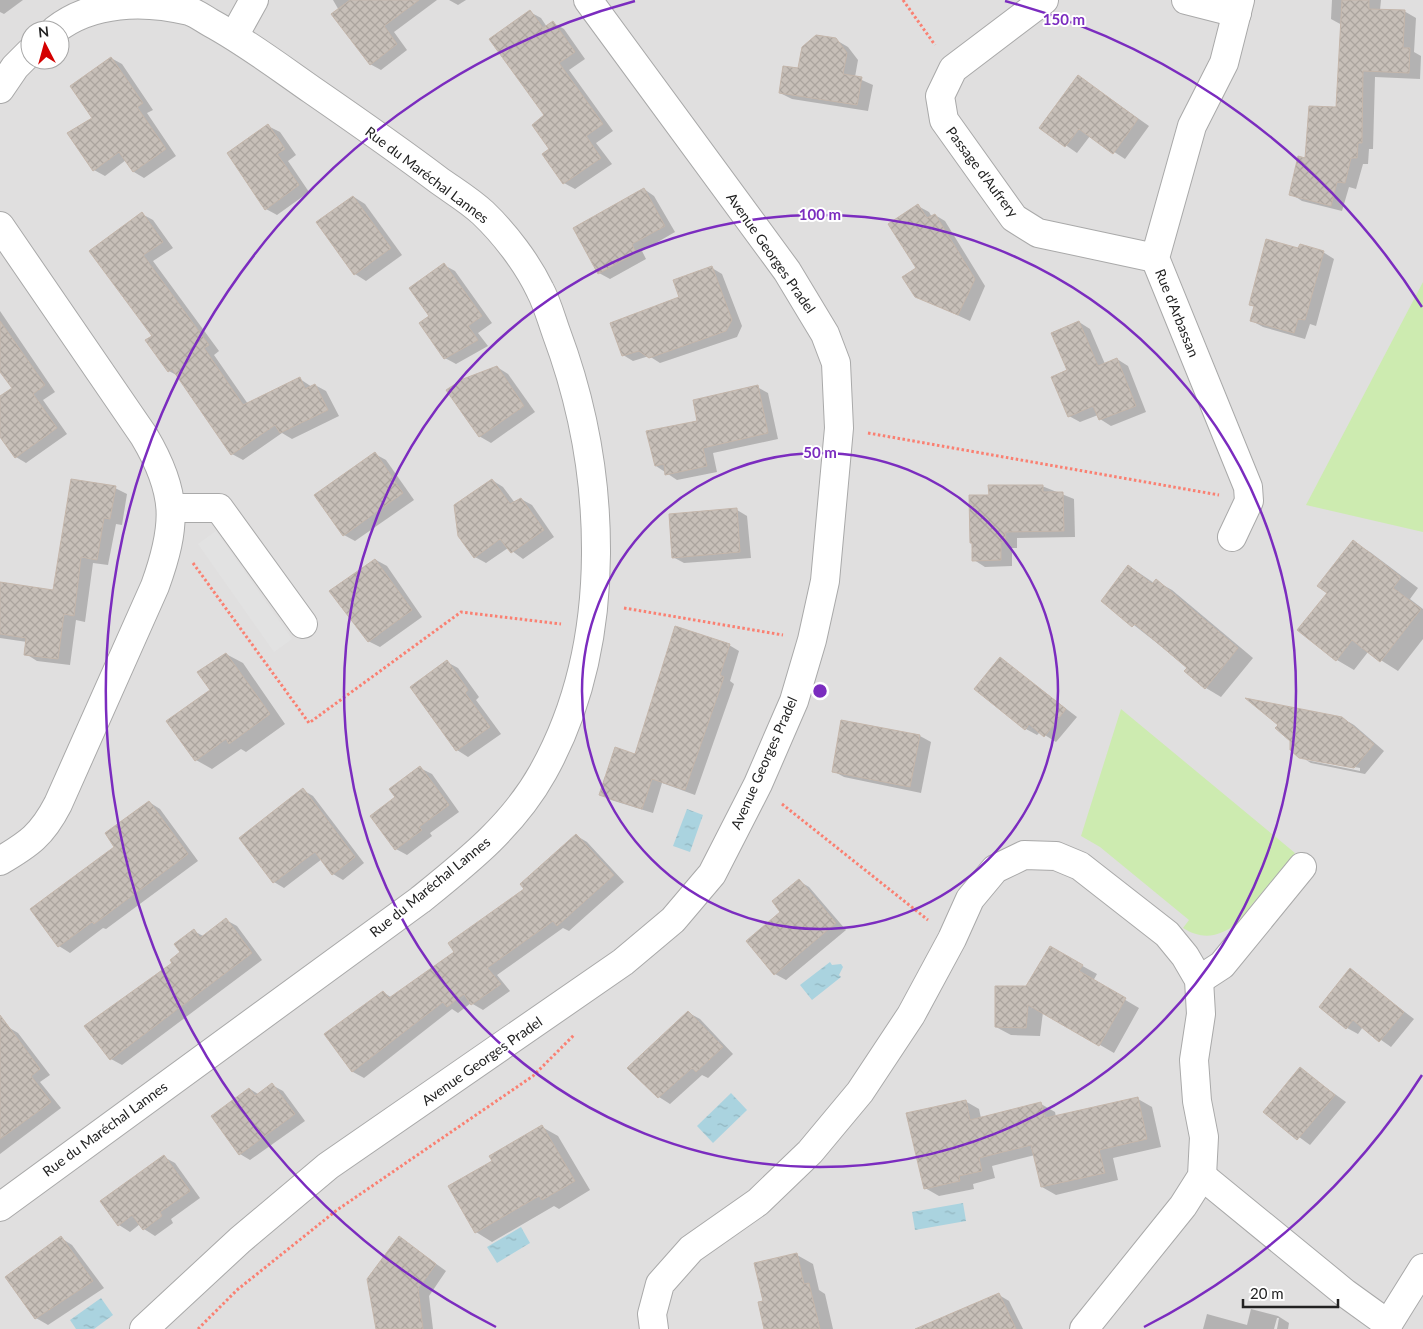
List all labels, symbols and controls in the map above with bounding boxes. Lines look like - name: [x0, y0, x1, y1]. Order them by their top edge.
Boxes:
- text: 150 m: [1043, 10, 1085, 28]
- north arrow: [20, 20, 70, 70]
- text: N: [37, 23, 50, 41]
- street label: Rue du Maréchal Lannes: [362, 123, 492, 227]
- street label: Passage d'Aufrery: [943, 123, 1022, 221]
- street label: Avenue Georges Pradel: [723, 189, 819, 316]
- text: 100 m: [799, 205, 841, 223]
- street label: Rue d'Arbassan: [1152, 266, 1203, 359]
- text: 50 m: [803, 443, 837, 461]
- centre of rings: [811, 682, 829, 700]
- street label: Avenue Georges Pradel: [727, 694, 800, 832]
- street label: Rue du Maréchal Lannes: [366, 833, 493, 940]
- street label: Avenue Georges Pradel: [418, 1013, 545, 1109]
- street label: Rue du Maréchal Lannes: [39, 1078, 170, 1180]
- scale bar: [1243, 1276, 1338, 1308]
- text: 20 m: [1250, 1284, 1284, 1302]

